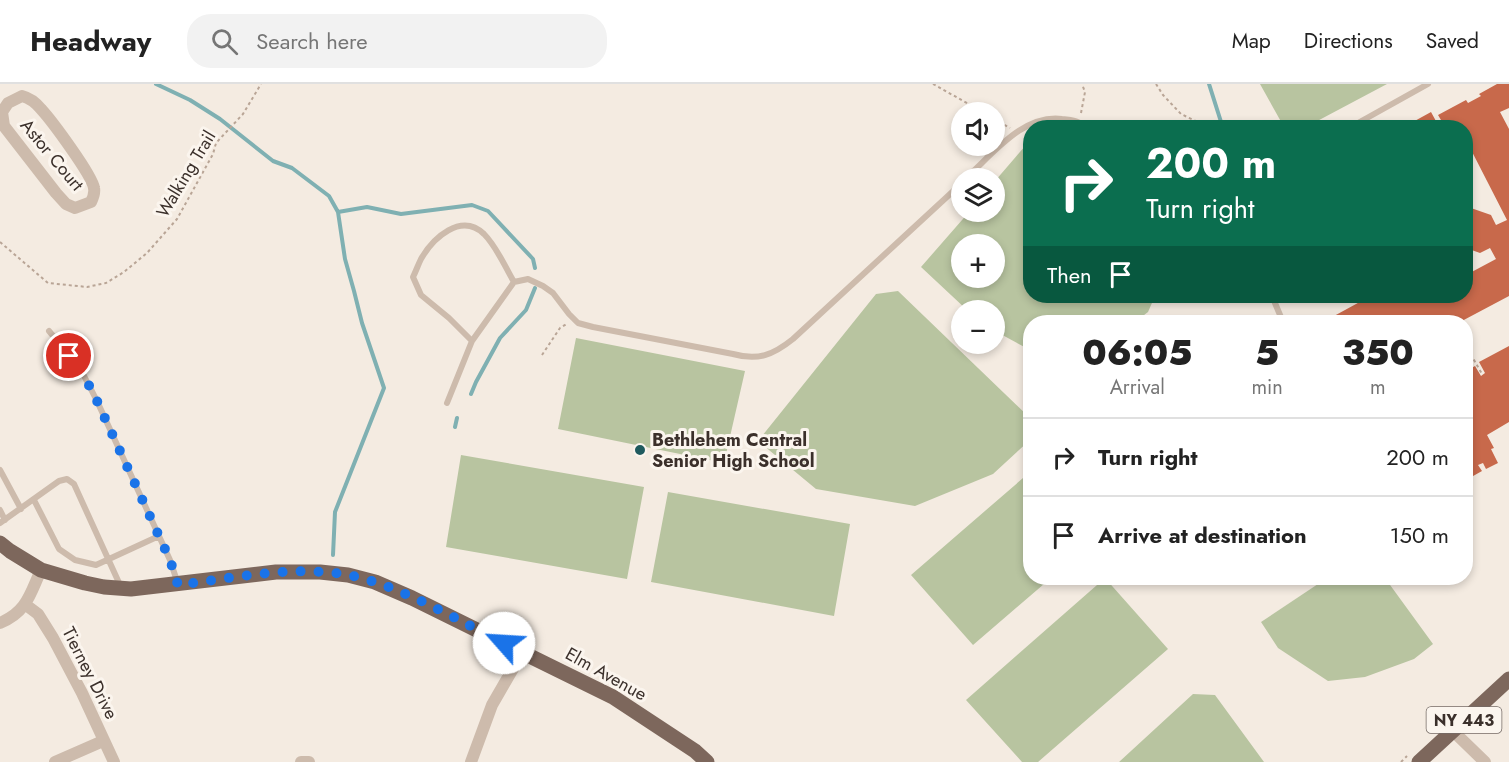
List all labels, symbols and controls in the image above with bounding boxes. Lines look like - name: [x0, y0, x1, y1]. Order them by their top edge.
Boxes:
- search box: [187, 14, 607, 68]
- text: Headway: [30, 21, 151, 62]
- icon: search: [208, 25, 241, 58]
- text: Search here: [256, 25, 368, 57]
- text: Map: [1232, 26, 1271, 56]
- text: Directions: [1304, 26, 1393, 56]
- text: Saved: [1426, 26, 1479, 56]
- map controls: [951, 102, 1005, 354]
- button: sound: [951, 102, 1005, 156]
- street label: Astor Court: [14, 113, 90, 197]
- street label: Walking Trail: [150, 126, 222, 222]
- text: 200 m: [1146, 133, 1276, 194]
- icon: right: [1047, 144, 1125, 222]
- button: layers: [951, 168, 1005, 222]
- text: Turn right: [1146, 189, 1254, 228]
- button: +: [951, 234, 1005, 288]
- icon: arrive: [1104, 258, 1137, 291]
- text: Then: [1047, 259, 1092, 291]
- button: −: [951, 300, 1005, 354]
- text: 06:05: [1082, 326, 1192, 378]
- text: 5: [1255, 326, 1279, 378]
- text: 350: [1342, 326, 1414, 378]
- pin: [43, 330, 94, 381]
- icon: arrive: [52, 339, 85, 372]
- text: Arrival: [1110, 373, 1165, 402]
- text: min: [1252, 373, 1283, 402]
- text: m: [1370, 373, 1386, 402]
- place label: Bethlehem Central Senior High School: [652, 427, 815, 474]
- icon: right: [1047, 441, 1080, 474]
- text: Turn right: [1098, 441, 1198, 473]
- text: 200 m: [1386, 441, 1449, 473]
- marker: Bethlehem Central Senior High School: [633, 443, 647, 457]
- icon: arrive: [1047, 519, 1080, 552]
- text: Arrive at destination: [1098, 519, 1307, 551]
- text: 150 m: [1390, 519, 1449, 551]
- position arrow: [472, 611, 536, 675]
- street label: Tierney Drive: [56, 622, 124, 724]
- street label: Elm Avenue: [561, 641, 651, 707]
- road number: NY 443: [1426, 707, 1502, 733]

